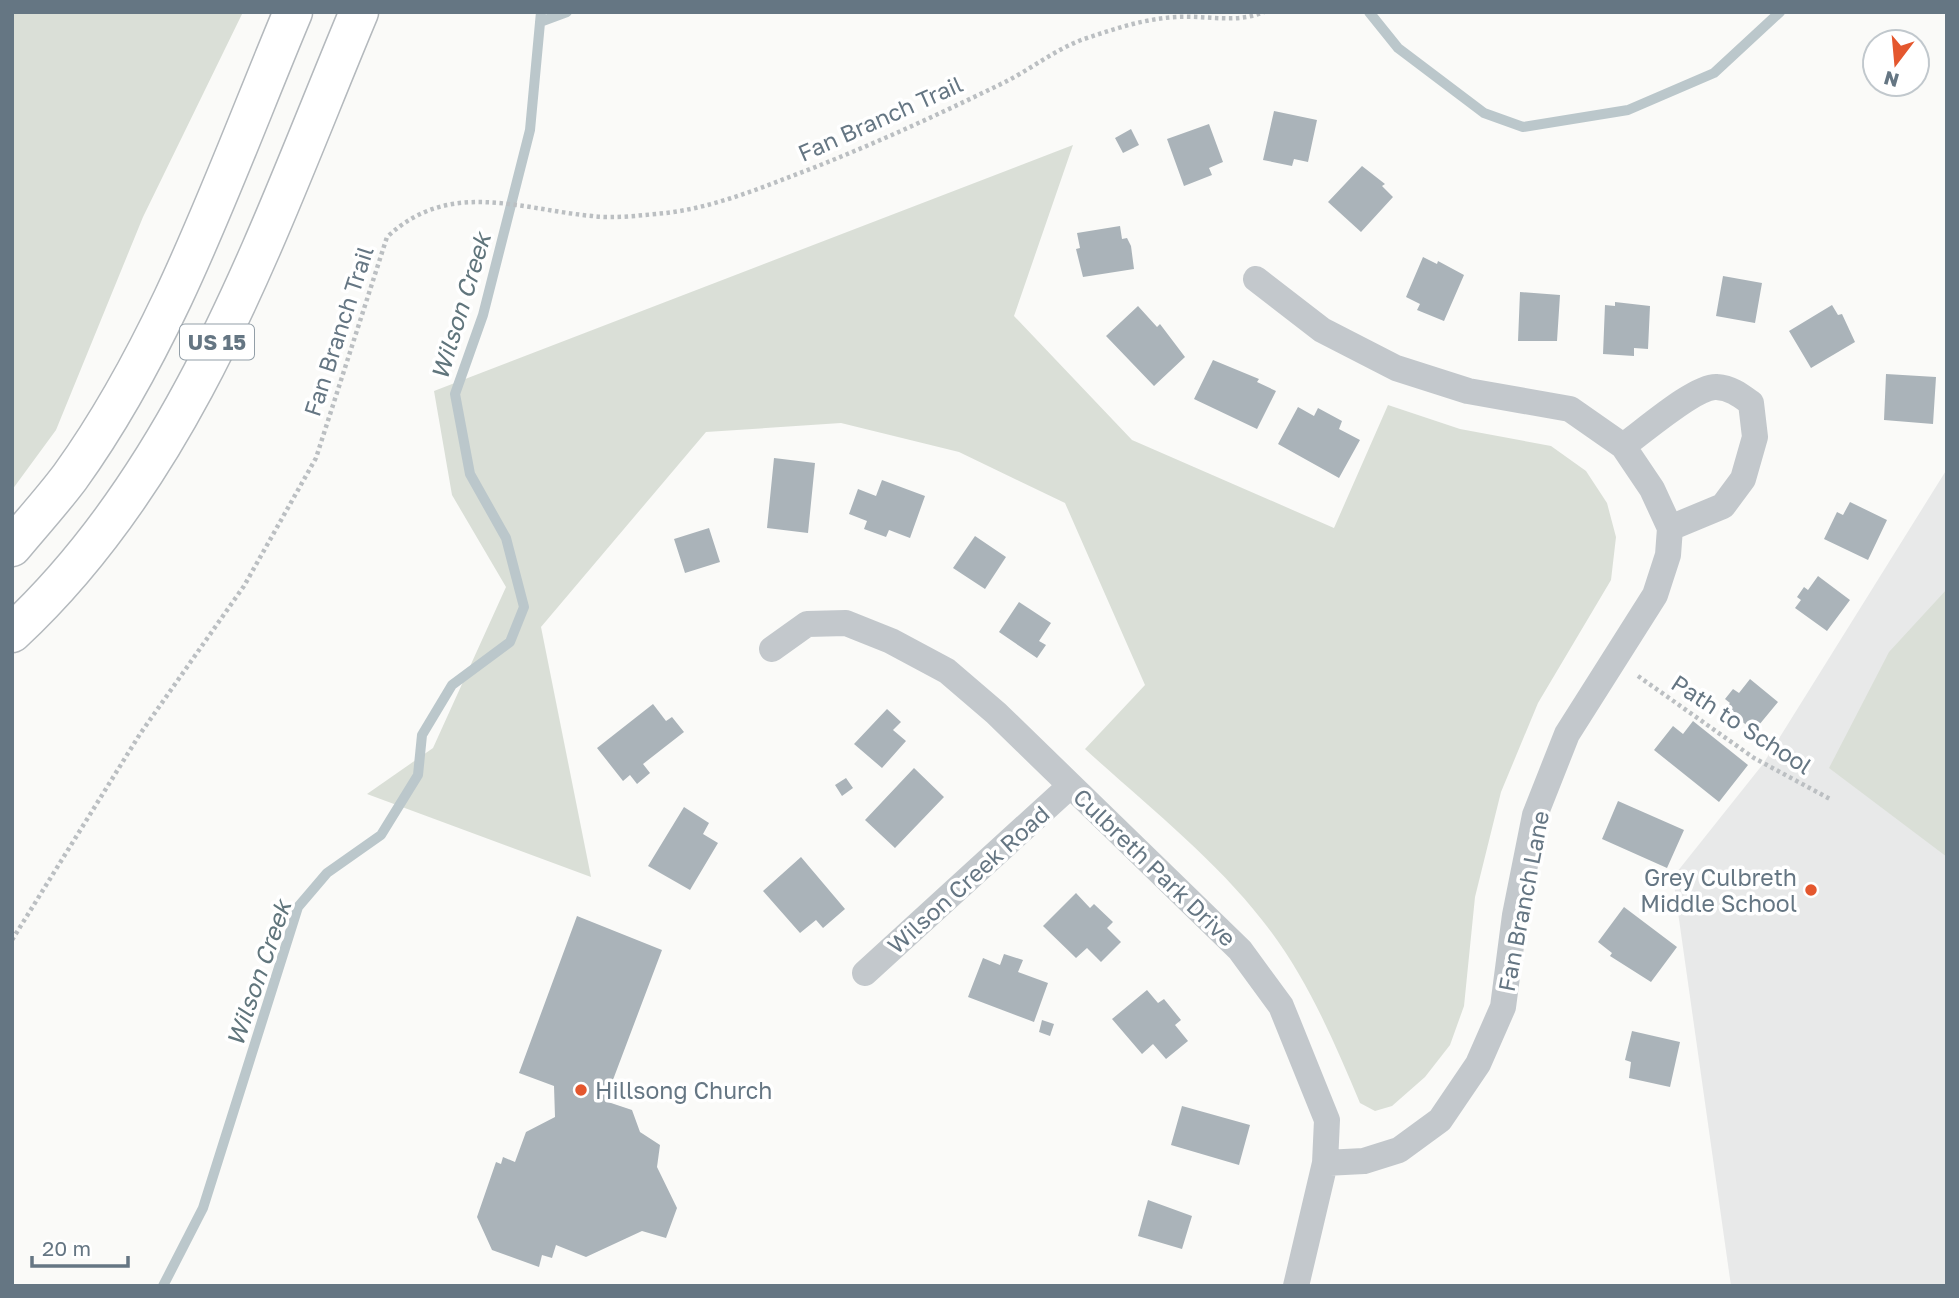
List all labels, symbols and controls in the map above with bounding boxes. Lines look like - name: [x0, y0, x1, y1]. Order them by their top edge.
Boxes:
- north arrow: [1861, 28, 1931, 98]
- text: N: [1881, 67, 1901, 93]
- street label: Fan Branch Trail: [793, 69, 967, 167]
- water label: Wilson Creek: [424, 227, 497, 383]
- street label: Fan Branch Trail: [297, 242, 379, 420]
- road number: US 15: [180, 324, 254, 360]
- street label: Path to School: [1667, 668, 1817, 780]
- street label: Culbreth Park Drive: [1068, 782, 1242, 952]
- street label: Wilson Creek Road: [881, 799, 1055, 959]
- street label: Fan Branch Lane: [1492, 808, 1554, 994]
- place label: Grey Culbreth Middle School: [1640, 863, 1797, 917]
- marker: Grey Culbreth Middle School: [1803, 882, 1819, 898]
- water label: Wilson Creek: [220, 894, 297, 1050]
- place label: Hillsong Church: [595, 1076, 773, 1104]
- marker: Hillsong Church: [573, 1082, 589, 1098]
- scale bar: [32, 1224, 128, 1268]
- text: 20 m: [42, 1235, 91, 1261]

